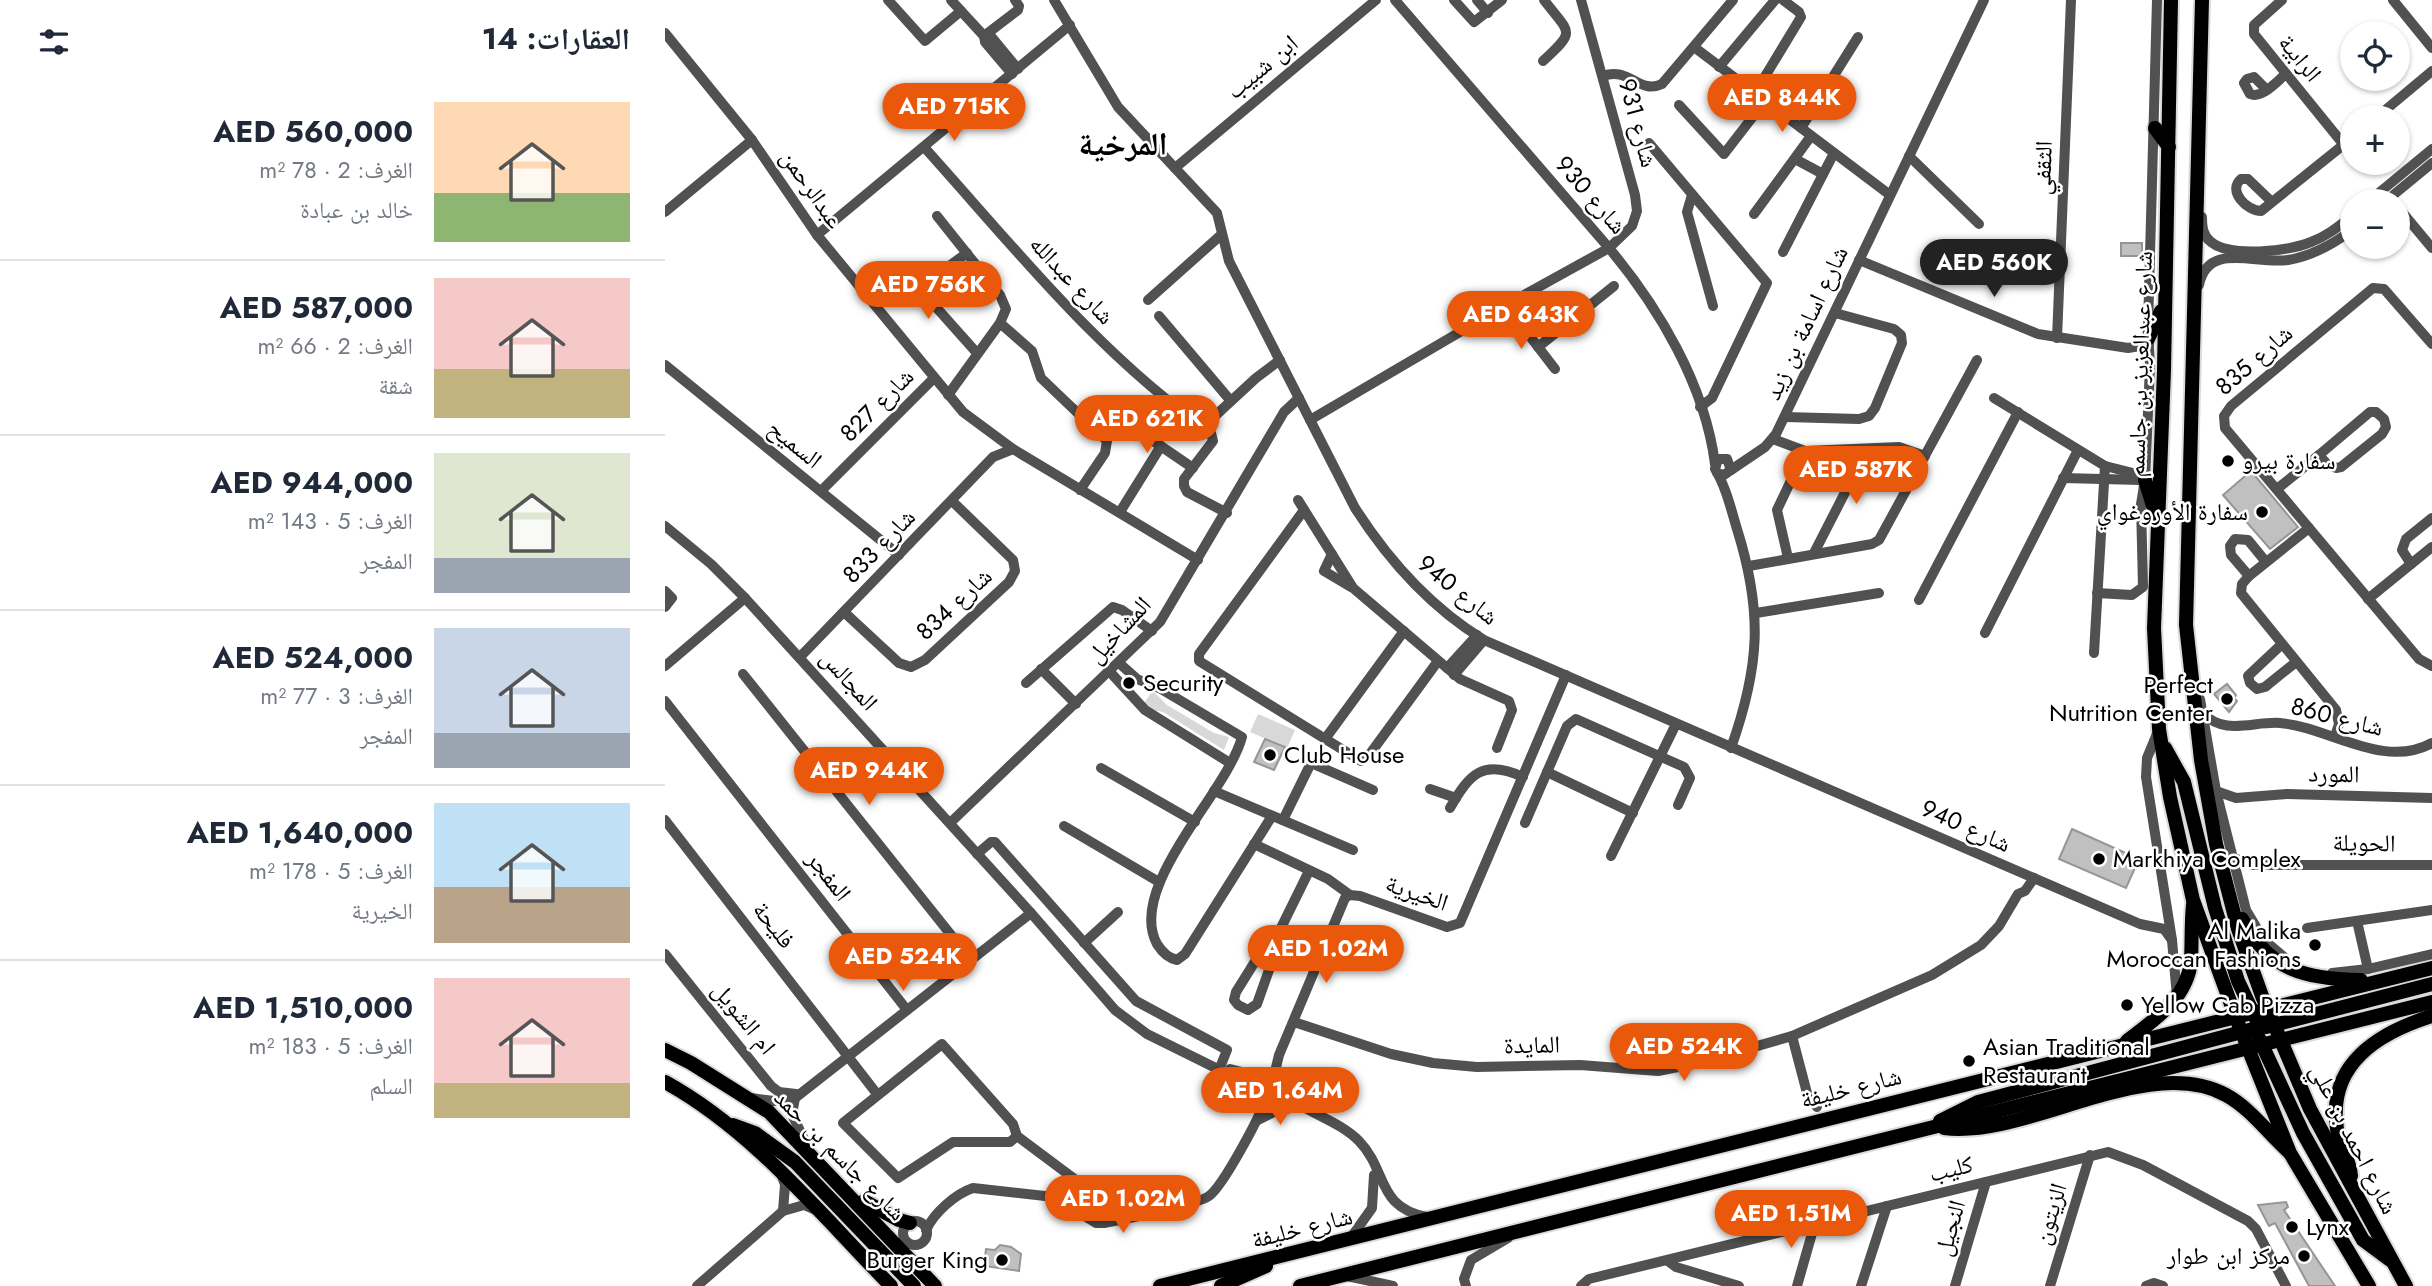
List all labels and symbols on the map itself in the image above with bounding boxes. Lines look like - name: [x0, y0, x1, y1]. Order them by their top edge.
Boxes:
- street label: ابن شبيب: [1218, 26, 1305, 107]
- street label: الرابية: [2270, 26, 2330, 89]
- pin: AED 844K: [1710, 74, 1854, 134]
- street label: شارع 931: [1610, 75, 1667, 171]
- pin: AED 715K: [882, 83, 1026, 143]
- district label: المرخية: [1078, 121, 1168, 167]
- street label: الثقفي: [2024, 140, 2063, 196]
- street label: عبدالرحمن: [772, 142, 853, 236]
- street label: شارع 930: [1547, 148, 1635, 242]
- street label: شارع عبدالله: [1022, 227, 1123, 332]
- street label: شارع اسامة بن زيد: [1755, 240, 1857, 405]
- pin: AED 560K: [1922, 240, 2066, 299]
- street label: شارع عبدالعزيز بن جاسمم: [2118, 250, 2161, 478]
- pin: AED 756K: [856, 262, 1000, 321]
- pin: AED 643K: [1449, 292, 1593, 351]
- street label: شارع 835: [2207, 316, 2300, 403]
- street label: شارع 827: [832, 360, 922, 450]
- pin: AED 621K: [1075, 396, 1219, 455]
- street label: السميح: [761, 411, 830, 476]
- place label: سفارة بيرو: [2242, 443, 2336, 478]
- pin: AED 587K: [1784, 447, 1928, 506]
- marker: سفارة بيرو: [2220, 453, 2236, 469]
- place label: سفارة الأوروغواي: [2097, 494, 2248, 531]
- street label: شارع 833: [834, 500, 923, 591]
- marker: سفارة الأوروغواي: [2254, 504, 2270, 520]
- street label: شارع 940: [1410, 546, 1506, 633]
- street label: شارع 834: [908, 559, 1000, 648]
- street label: المشاخيل: [1078, 588, 1159, 671]
- street label: المجالس: [812, 641, 887, 718]
- place label: Security: [1143, 665, 1224, 700]
- place label: Perfect Nutrition Center: [2049, 667, 2214, 730]
- marker: Security: [1121, 675, 1137, 691]
- street label: شارع 860: [2287, 688, 2387, 745]
- marker: Perfect Nutrition Center: [2219, 691, 2235, 707]
- place label: Club House: [1284, 737, 1404, 772]
- marker: Club House: [1262, 747, 1278, 763]
- pin: AED 944K: [797, 748, 941, 807]
- street label: المورد: [2308, 756, 2360, 791]
- street label: شارع 940: [1916, 790, 2017, 861]
- street label: الحويلة: [2332, 824, 2396, 861]
- place label: Markhiya Complex: [2113, 841, 2301, 876]
- street label: المفجر: [798, 842, 860, 908]
- marker: Markhiya Complex: [2091, 851, 2107, 867]
- street label: الخيرية: [1381, 866, 1453, 920]
- street label: فليحة: [745, 894, 804, 956]
- place label: Al Malika Moroccan Fashions: [2106, 913, 2301, 976]
- pin: AED 1.02M: [1246, 926, 1406, 985]
- pin: AED 524K: [831, 934, 975, 993]
- marker: Al Malika Moroccan Fashions: [2307, 937, 2323, 953]
- street label: ام الشويل: [704, 974, 785, 1062]
- place label: Yellow Cab Pizza: [2141, 987, 2314, 1022]
- marker: Yellow Cab Pizza: [2119, 997, 2135, 1013]
- pin: AED 524K: [1612, 1024, 1756, 1083]
- street label: المايدة: [1504, 1027, 1560, 1062]
- place label: Asian Traditional Restaurant: [1983, 1029, 2150, 1092]
- marker: Asian Traditional Restaurant: [1961, 1053, 1977, 1069]
- street label: شارع احمد بن علي: [2300, 1057, 2407, 1221]
- street label: شارع خليفة: [1797, 1058, 1905, 1117]
- pin: AED 1.64M: [1200, 1068, 1360, 1127]
- street label: شارع جاسم بن حمد: [766, 1081, 914, 1229]
- street label: كليب: [1925, 1146, 1977, 1191]
- pin: AED 1.02M: [1043, 1176, 1203, 1235]
- street label: الزيتون: [2024, 1179, 2075, 1249]
- pin: AED 1.51M: [1711, 1190, 1871, 1250]
- street label: النجيل: [1925, 1196, 1974, 1260]
- street label: شارع خليفة: [1248, 1198, 1356, 1257]
- place label: Lynx: [2306, 1209, 2350, 1244]
- marker: Lynx: [2284, 1219, 2300, 1235]
- place label: مركز ابن طوار: [2166, 1238, 2290, 1273]
- place label: Burger King: [867, 1242, 988, 1277]
- marker: مركز ابن طوار: [2296, 1248, 2312, 1264]
- marker: Burger King: [994, 1252, 1010, 1268]

